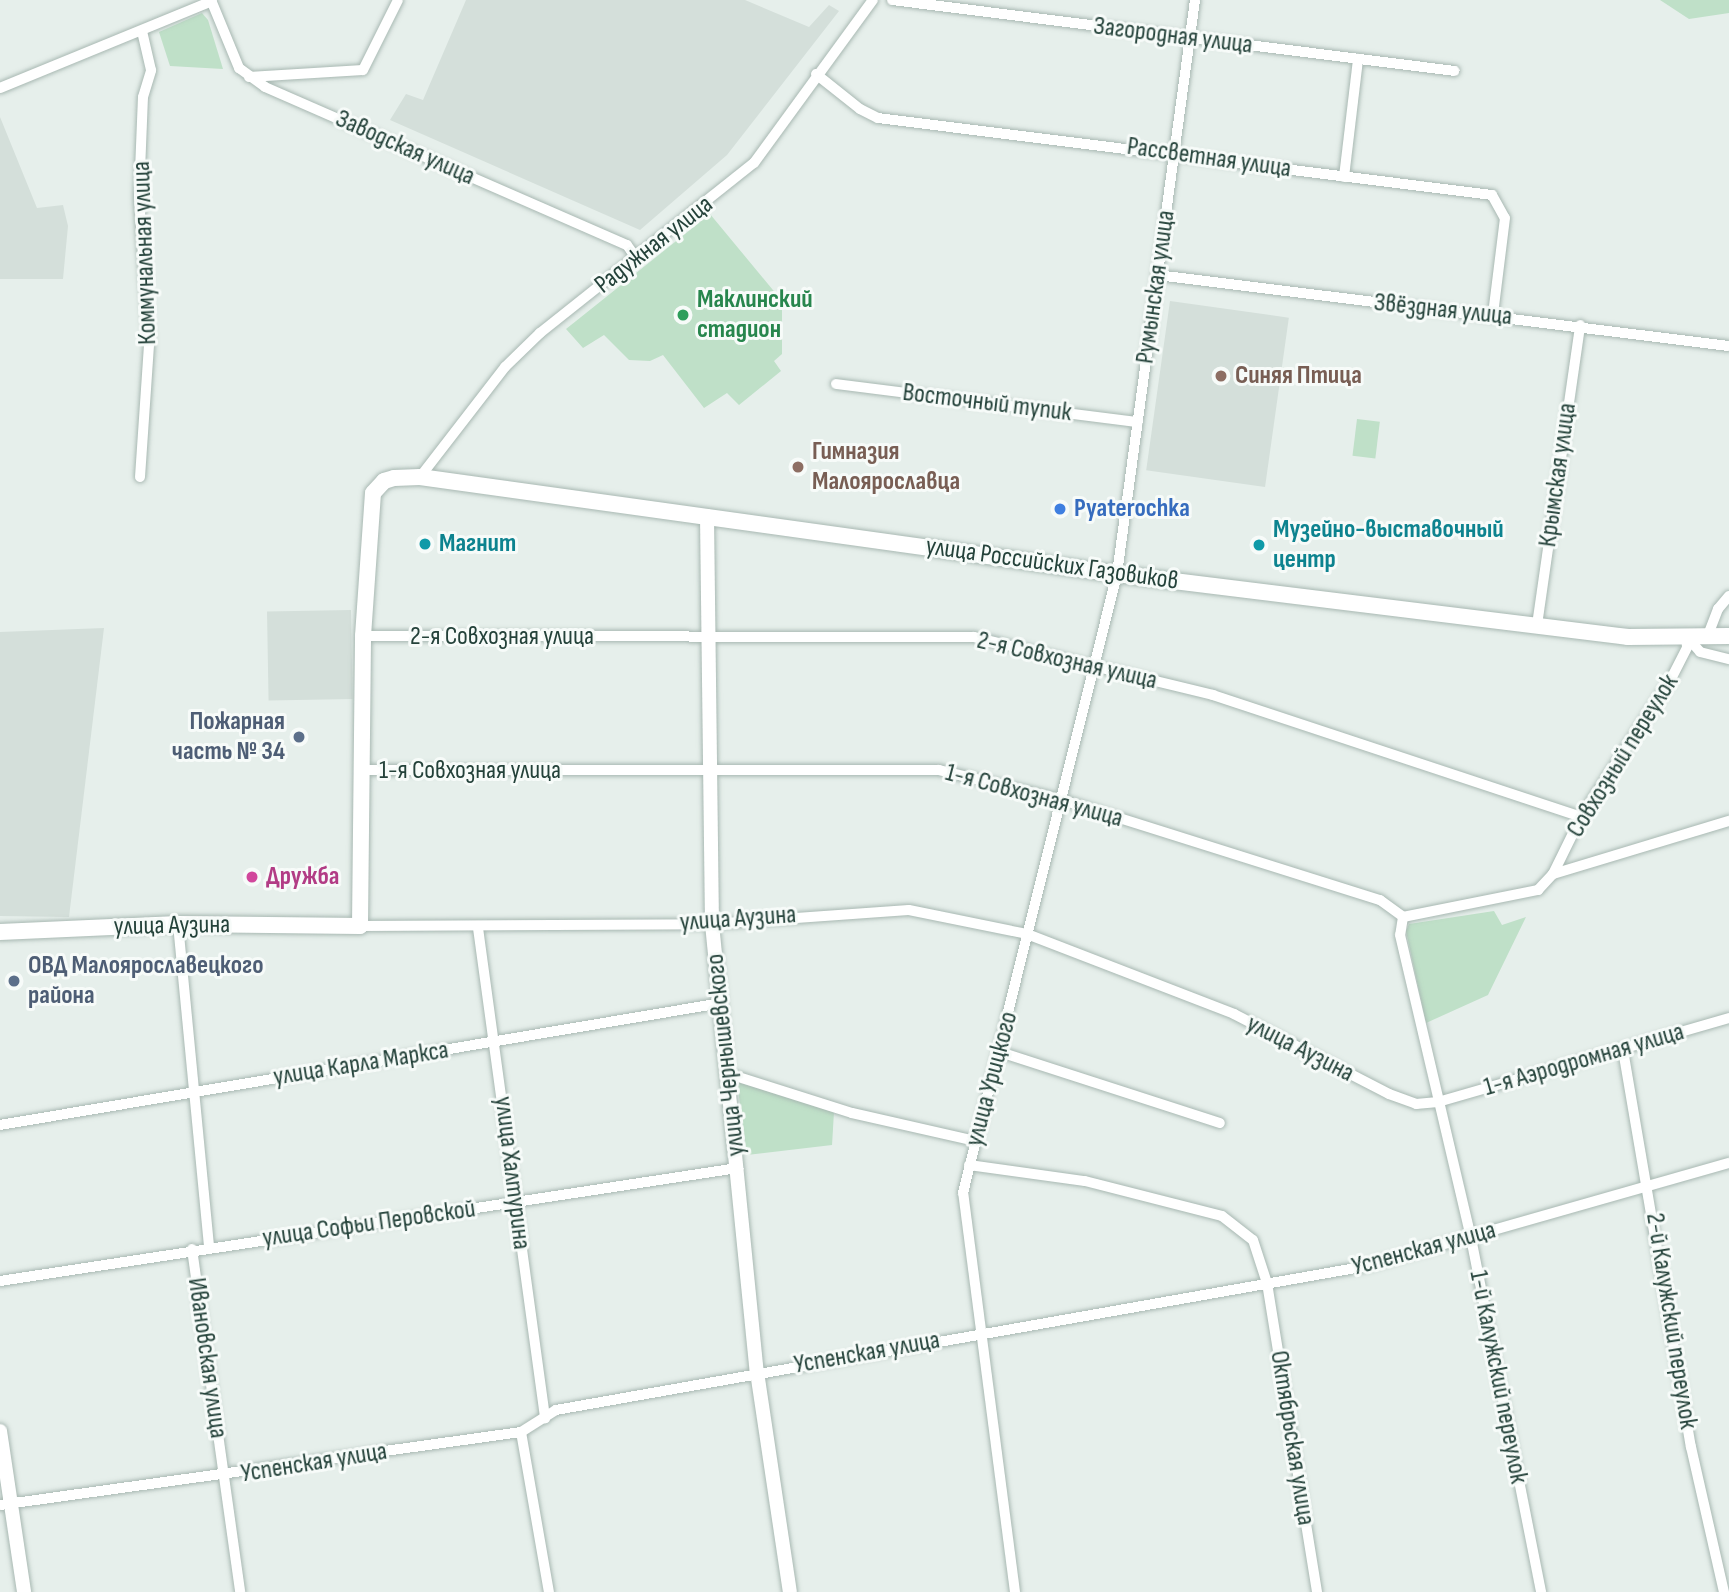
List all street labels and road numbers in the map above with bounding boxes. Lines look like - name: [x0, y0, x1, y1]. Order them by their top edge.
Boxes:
- street label: Загородная улица: [1092, 11, 1254, 61]
- street label: Заводская улица: [331, 103, 479, 193]
- street label: Рассветная улица: [1125, 131, 1293, 185]
- street label: Коммунальная улица: [126, 161, 164, 345]
- street label: Радужная улица: [589, 189, 719, 301]
- street label: Румынская улица: [1130, 208, 1182, 366]
- street label: Звёздная улица: [1372, 287, 1514, 333]
- street label: Восточный тупик: [901, 377, 1073, 429]
- street label: Крымская улица: [1532, 401, 1584, 549]
- street label: улица Российских Газовиков: [924, 531, 1180, 597]
- street label: 2-я Совхозная улица: [410, 621, 594, 653]
- street label: 2-я Совхозная улица: [974, 625, 1160, 697]
- street label: Совхозный переулок: [1560, 669, 1686, 843]
- street label: 1-я Совхозная улица: [379, 755, 561, 787]
- street label: 1-я Совхозная улица: [942, 757, 1126, 835]
- street label: улица Аузина: [679, 899, 797, 939]
- street label: улица Аузина: [113, 909, 231, 943]
- street label: улица Чернышевского: [700, 952, 752, 1158]
- street label: улица Урицкого: [959, 1008, 1025, 1150]
- street label: улица Аузина: [1241, 1009, 1359, 1089]
- street label: 1-я Аэродромная улица: [1480, 1016, 1688, 1104]
- street label: улица Карла Маркса: [271, 1035, 451, 1093]
- street label: улица Халтурина: [487, 1095, 537, 1251]
- street label: улица Софьи Перовской: [261, 1194, 477, 1254]
- street label: 2-й Калужский переулок: [1639, 1211, 1703, 1431]
- street label: Успенская улица: [1349, 1215, 1499, 1283]
- street label: 1-й Калужский переулок: [1462, 1268, 1534, 1486]
- street label: Ивановская улица: [180, 1276, 234, 1440]
- street label: Успенская улица: [792, 1325, 942, 1381]
- street label: Октябрьская улица: [1263, 1349, 1321, 1527]
- street label: Успенская улица: [239, 1436, 389, 1490]

